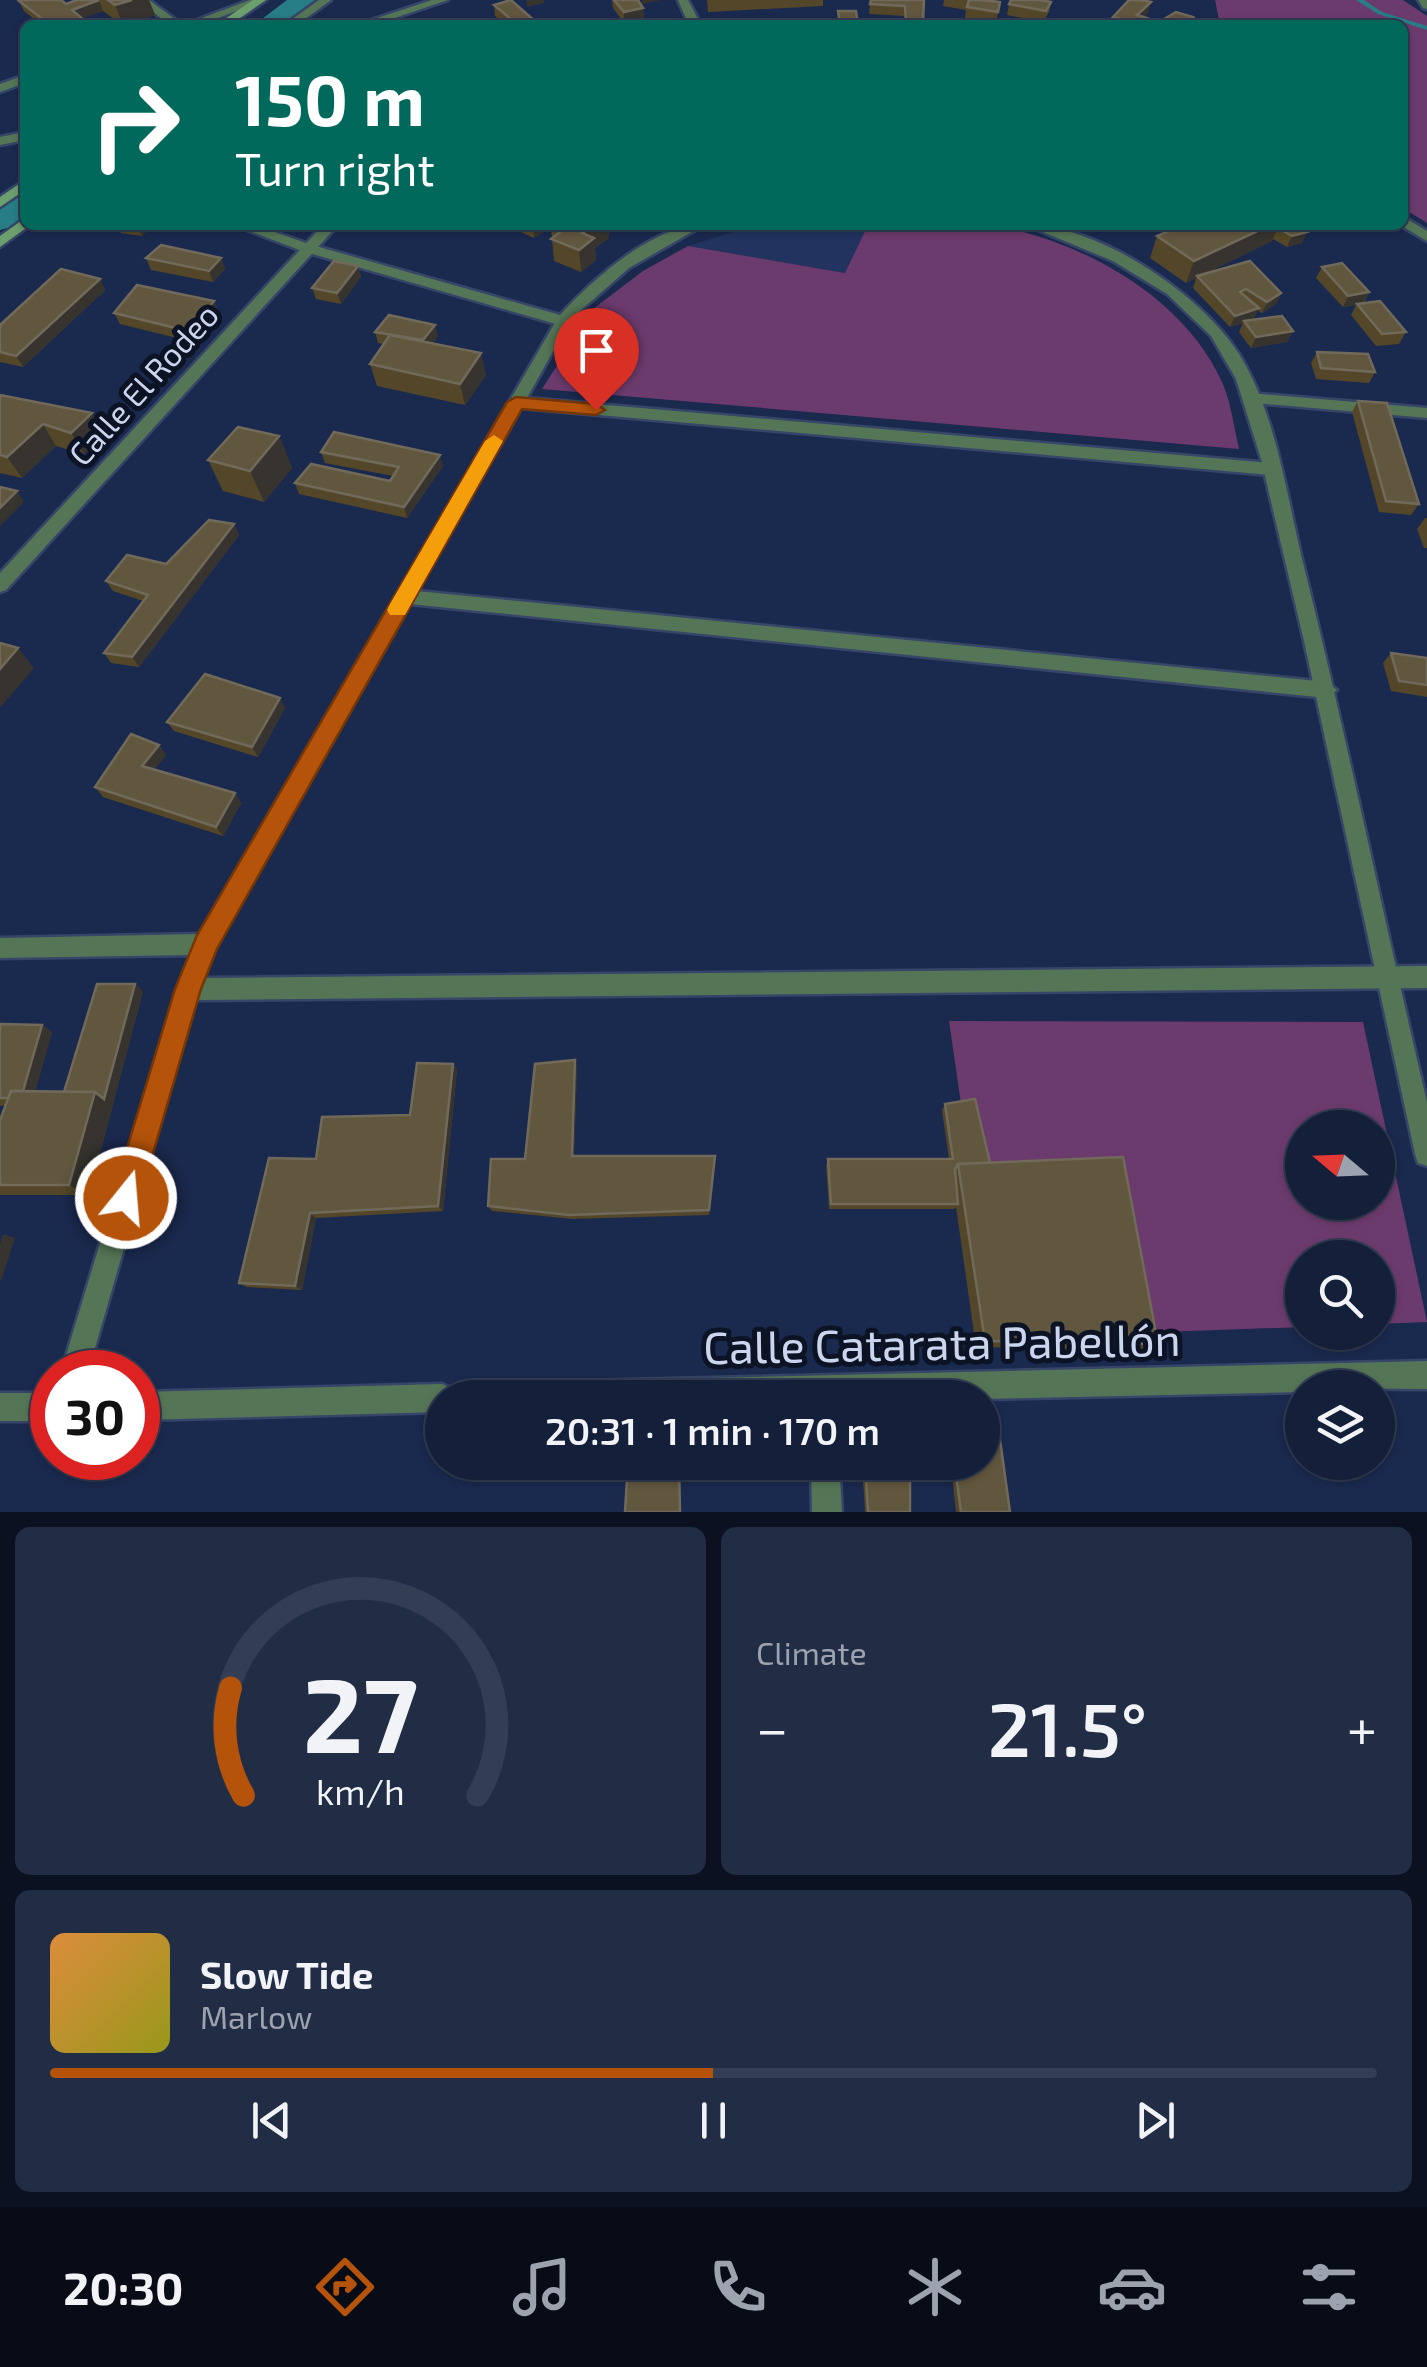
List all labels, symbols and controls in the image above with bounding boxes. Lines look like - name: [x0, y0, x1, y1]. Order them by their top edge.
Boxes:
- text: 150 m: [235, 56, 425, 140]
- icon: right: [70, 60, 200, 190]
- text: Turn right: [235, 141, 435, 195]
- street label: Calle El Rodeo: [60, 295, 225, 472]
- pin: [554, 308, 639, 411]
- icon: arrive: [569, 323, 624, 378]
- north arrow: [1285, 1110, 1395, 1220]
- map controls: [1285, 1110, 1395, 1480]
- position arrow: [74, 1146, 178, 1250]
- button: search: [1285, 1240, 1395, 1350]
- street label: Calle Catarata Pabellón: [703, 1311, 1181, 1373]
- speed limit sign: 30: [30, 1350, 160, 1480]
- button: layers: [1285, 1370, 1395, 1480]
- text: 20:31 · 1 min · 170 m: [545, 1407, 880, 1453]
- text: Climate: [756, 1633, 867, 1671]
- text: 27: [303, 1649, 418, 1774]
- text: 21.5°: [988, 1682, 1147, 1772]
- text: −: [756, 1694, 788, 1760]
- text: +: [1347, 1694, 1377, 1760]
- text: km/h: [316, 1769, 405, 1812]
- text: Slow Tide: [200, 1951, 373, 1997]
- text: Marlow: [200, 1997, 312, 2035]
- icon: previous: [244, 2093, 299, 2148]
- icon: pause: [686, 2093, 741, 2148]
- icon: next: [1128, 2093, 1183, 2148]
- icon: directions: [310, 2252, 380, 2322]
- icon: music: [507, 2252, 577, 2322]
- icon: phone: [703, 2252, 773, 2322]
- icon: climate: [900, 2252, 970, 2322]
- icon: car: [1097, 2252, 1167, 2322]
- icon: filters: [1294, 2252, 1364, 2322]
- text: 20:30: [63, 2260, 183, 2314]

